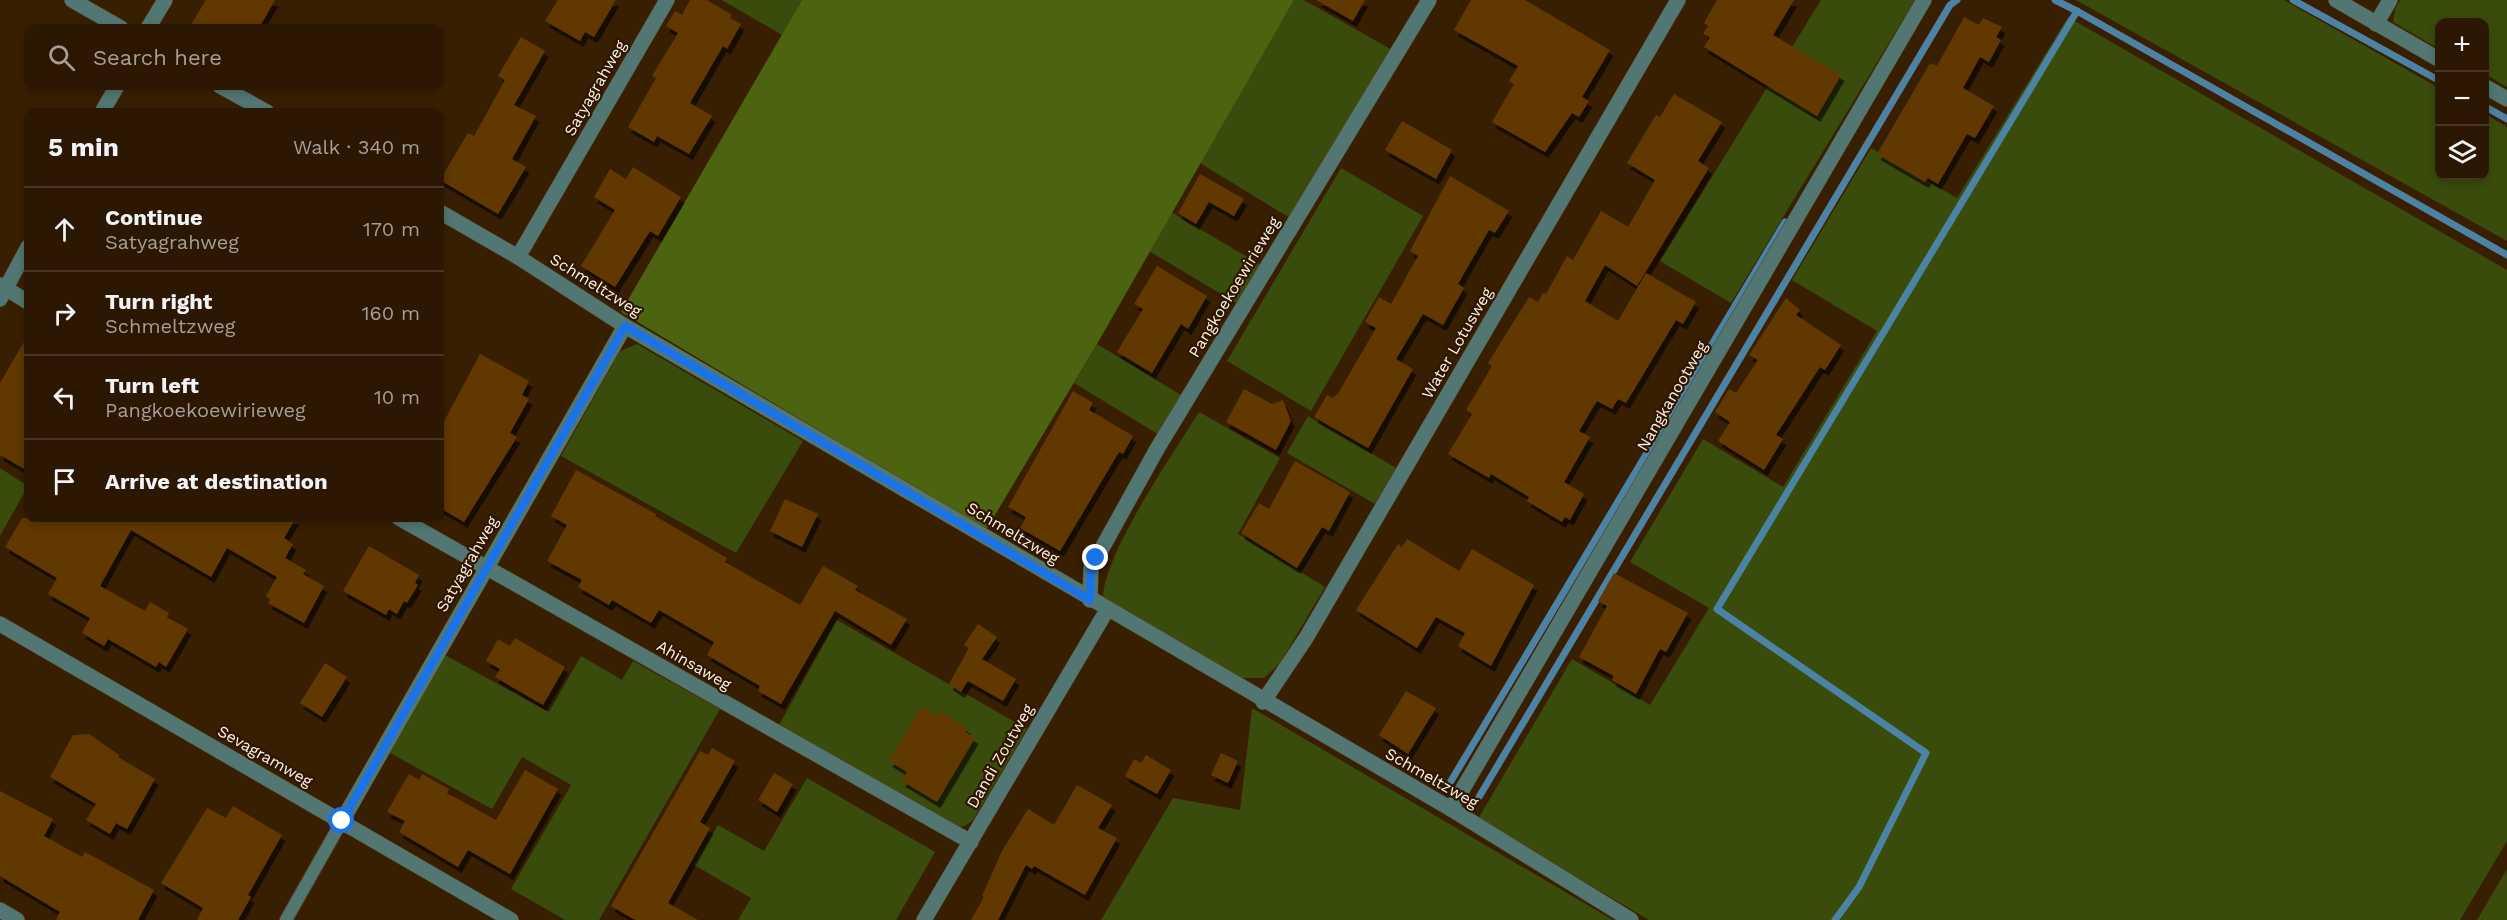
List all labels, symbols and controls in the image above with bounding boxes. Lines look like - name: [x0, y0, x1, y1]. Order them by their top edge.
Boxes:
- map controls: [2435, 18, 2489, 180]
- button: +: [2435, 18, 2489, 72]
- search box: [24, 24, 444, 90]
- street label: Satyagrahweg: [560, 36, 630, 139]
- icon: search: [45, 41, 78, 74]
- text: Search here: [93, 45, 222, 70]
- button: −: [2435, 72, 2489, 126]
- button: layers: [2435, 126, 2489, 180]
- text: 5 min: [48, 132, 119, 162]
- text: Walk · 340 m: [293, 135, 420, 159]
- text: Continue: [105, 205, 203, 230]
- icon: ahead: [48, 213, 81, 246]
- street label: Pangkoekoewirieweg: [1185, 213, 1284, 361]
- text: 170 m: [363, 217, 420, 241]
- text: Satyagrahweg: [105, 230, 239, 254]
- street label: Schmeltzweg: [547, 249, 646, 321]
- street label: Water Lotusweg: [1417, 284, 1497, 402]
- text: Turn right: [105, 289, 212, 314]
- icon: right: [48, 297, 81, 330]
- text: 160 m: [362, 301, 420, 325]
- text: Schmeltzweg: [105, 314, 235, 338]
- street label: Nangkanootweg: [1633, 337, 1711, 454]
- text: Turn left: [105, 373, 199, 398]
- icon: left: [48, 381, 81, 414]
- text: 10 m: [374, 385, 420, 409]
- text: Pangkoekoewirieweg: [105, 398, 306, 422]
- icon: arrive: [48, 465, 81, 498]
- text: Arrive at destination: [105, 469, 328, 494]
- street label: Schmeltzweg: [963, 498, 1063, 568]
- street label: Satyagrahweg: [432, 512, 502, 615]
- route end: [1082, 544, 1108, 570]
- street label: Ahinsaweg: [653, 636, 735, 694]
- street label: Dandi Zoutweg: [963, 700, 1038, 811]
- street label: Sevagramweg: [214, 721, 316, 791]
- street label: Schmeltzweg: [1382, 744, 1482, 813]
- route start: [328, 807, 354, 833]

